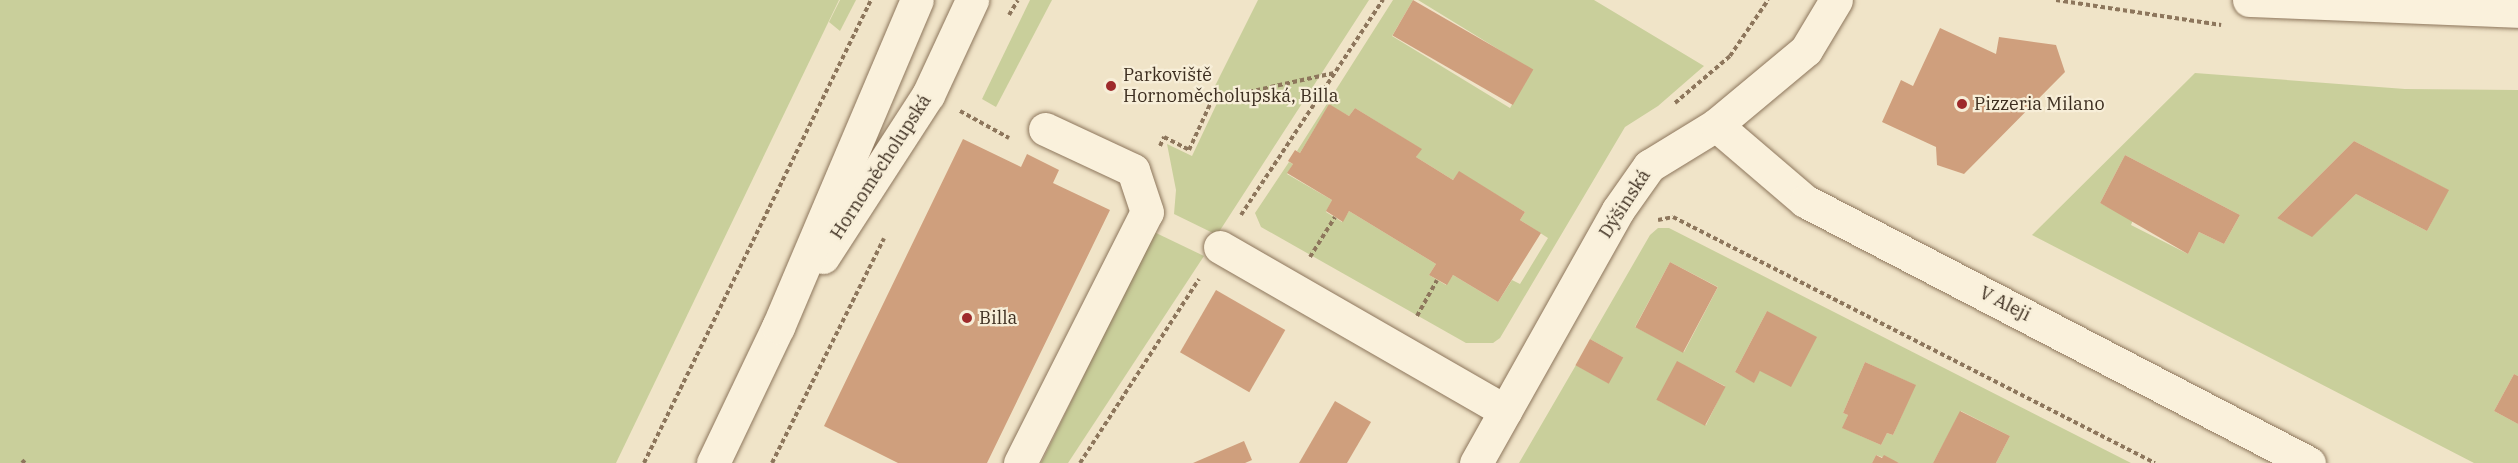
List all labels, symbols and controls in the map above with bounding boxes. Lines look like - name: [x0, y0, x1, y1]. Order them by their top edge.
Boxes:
- place label: Parkoviště Hornoměcholupská, Billa: [1123, 65, 1338, 107]
- marker: Parkoviště Hornoměcholupská, Billa: [1104, 79, 1118, 93]
- street label: Hornoměcholupská: [826, 91, 936, 243]
- place label: Pizzeria Milano: [1974, 93, 2105, 115]
- marker: Pizzeria Milano: [1955, 97, 1969, 111]
- street label: Dýšinská: [1595, 166, 1655, 242]
- street label: V Aleji: [1976, 282, 2034, 326]
- place label: Billa: [979, 307, 1017, 329]
- marker: Billa: [960, 311, 974, 325]

